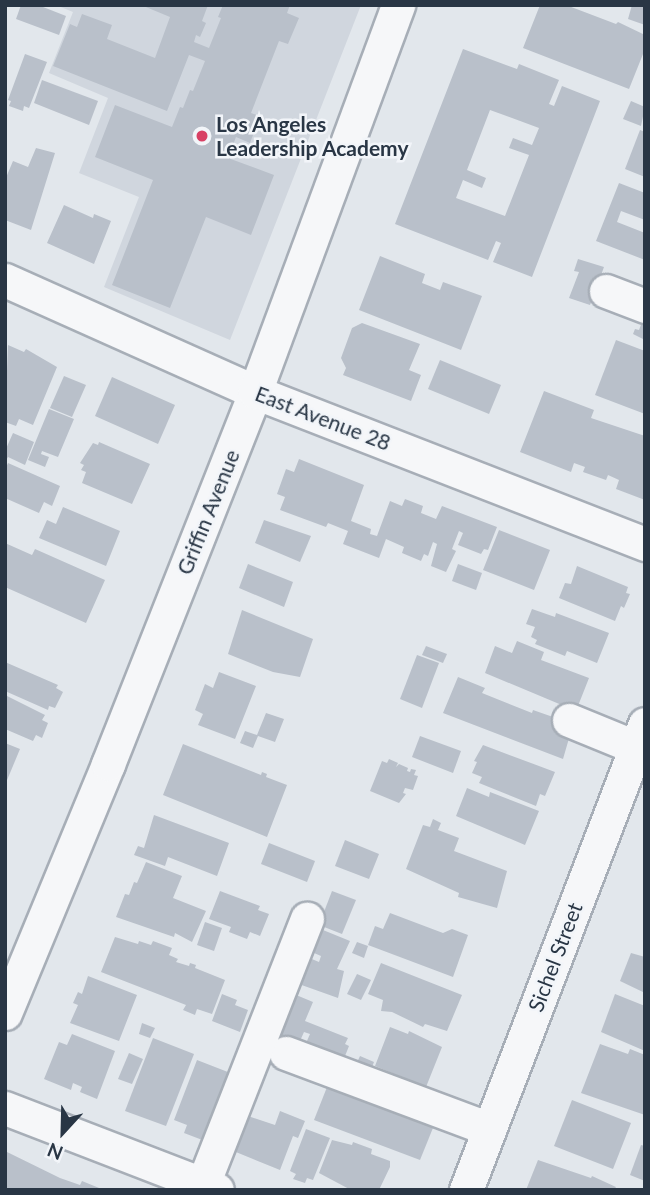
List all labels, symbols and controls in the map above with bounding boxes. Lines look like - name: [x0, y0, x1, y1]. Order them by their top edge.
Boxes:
- place label: Los Angeles Leadership Academy: [216, 111, 409, 161]
- marker: Los Angeles Leadership Academy: [194, 128, 210, 144]
- street label: East Avenue 28: [251, 380, 395, 456]
- street label: Griffin Avenue: [171, 446, 245, 578]
- street label: Sichel Street: [523, 899, 587, 1015]
- north arrow: [28, 1097, 98, 1167]
- text: N: [44, 1139, 66, 1165]

